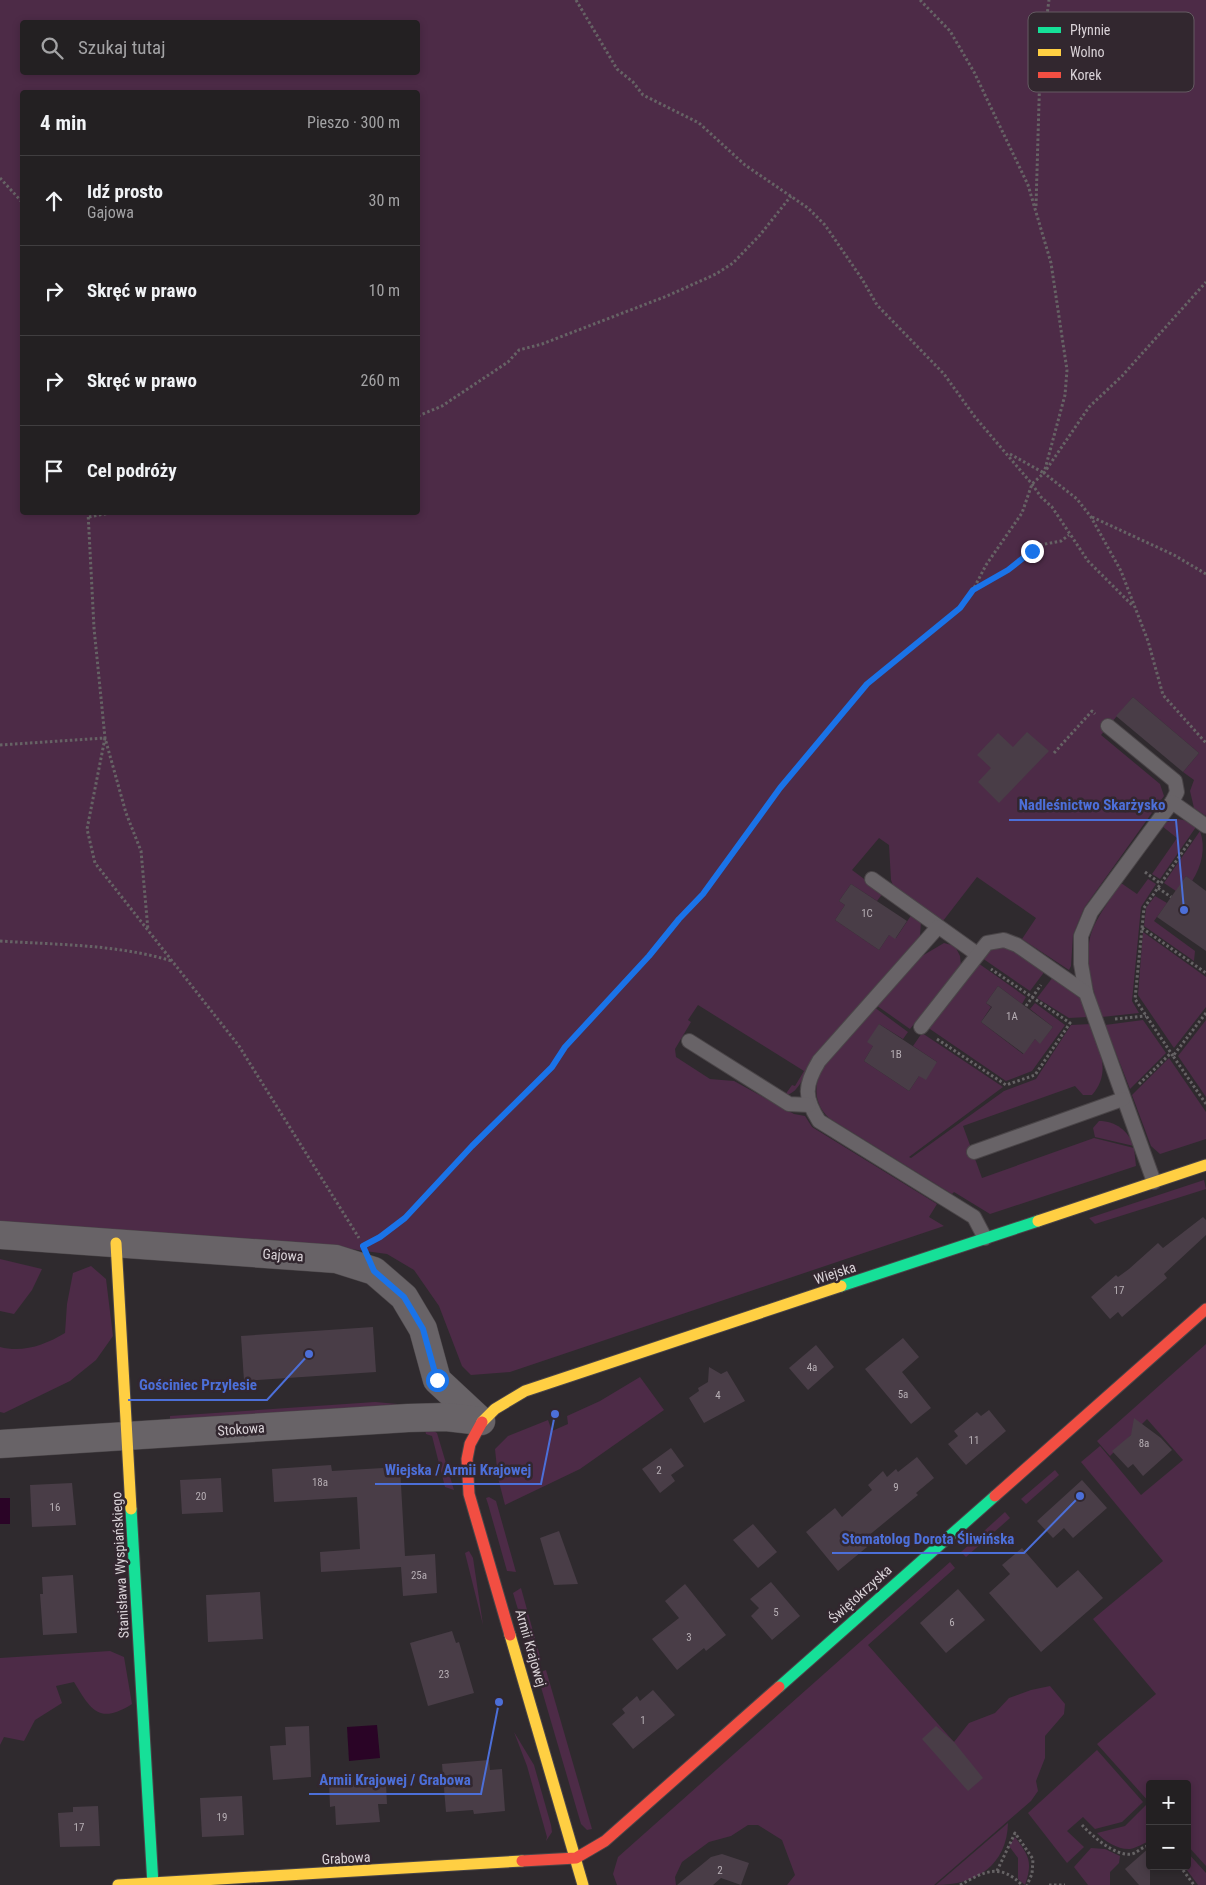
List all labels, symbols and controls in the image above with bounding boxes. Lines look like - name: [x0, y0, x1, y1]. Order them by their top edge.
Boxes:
- legend: [1028, 12, 1194, 92]
- search box: [20, 20, 420, 75]
- text: Płynnie: [1070, 22, 1111, 38]
- icon: search: [38, 34, 66, 62]
- text: Szukaj tutaj: [78, 36, 165, 59]
- text: Wolno: [1070, 44, 1105, 60]
- text: Korek: [1070, 67, 1102, 83]
- text: 4 min: [40, 111, 87, 135]
- text: Pieszo · 300 m: [307, 113, 400, 132]
- text: Idź prosto: [87, 180, 163, 203]
- icon: ahead: [40, 187, 68, 215]
- text: 30 m: [368, 191, 400, 210]
- text: Gajowa: [87, 203, 134, 222]
- icon: right: [40, 277, 68, 305]
- text: Skręć w prawo: [87, 279, 197, 302]
- text: 10 m: [368, 281, 400, 300]
- icon: right: [40, 367, 68, 395]
- text: Skręć w prawo: [87, 369, 197, 392]
- text: 260 m: [361, 371, 400, 390]
- icon: arrive: [40, 457, 68, 485]
- text: Cel podróży: [87, 459, 177, 482]
- route end: [1021, 540, 1044, 563]
- callout: Nadleśnictwo Skarżysko: [1009, 790, 1176, 820]
- text: Nadleśnictwo Skarżysko: [1019, 796, 1165, 814]
- house number: 1C: [861, 907, 873, 920]
- house number: 1A: [1006, 1010, 1019, 1023]
- house number: 1B: [890, 1048, 902, 1061]
- street label: Gajowa: [262, 1246, 304, 1264]
- street label: Wiejska: [812, 1259, 858, 1287]
- house number: 17: [1114, 1284, 1124, 1297]
- house number: 4a: [807, 1361, 817, 1374]
- route start: [426, 1369, 449, 1392]
- callout: Gościniec Przylesie: [128, 1370, 267, 1400]
- text: Gościniec Przylesie: [139, 1376, 257, 1394]
- house number: 5a: [898, 1388, 908, 1401]
- house number: 4: [715, 1389, 721, 1402]
- street label: Stokowa: [217, 1419, 265, 1439]
- house number: 11: [969, 1434, 979, 1447]
- house number: 8a: [1139, 1437, 1149, 1450]
- callout: Wiejska / Armii Krajowej: [375, 1454, 541, 1484]
- text: Wiejska / Armii Krajowej: [385, 1461, 531, 1479]
- house number: 2: [656, 1464, 662, 1477]
- house number: 18a: [312, 1476, 328, 1489]
- house number: 9: [893, 1481, 899, 1494]
- house number: 20: [196, 1490, 206, 1503]
- street label: Stanisława Wyspiańskiego: [108, 1491, 132, 1639]
- house number: 16: [50, 1501, 60, 1514]
- callout: Stomatolog Dorota Śliwińska: [832, 1523, 1024, 1553]
- text: Stomatolog Dorota Śliwińska: [842, 1530, 1014, 1548]
- street label: Świętokrzyska: [825, 1561, 895, 1626]
- house number: 25a: [411, 1569, 427, 1582]
- house number: 5: [773, 1606, 779, 1619]
- street label: Armii Krajowej: [512, 1607, 550, 1689]
- house number: 6: [949, 1616, 955, 1629]
- house number: 3: [686, 1631, 692, 1644]
- house number: 23: [439, 1668, 449, 1681]
- house number: 1: [640, 1714, 646, 1727]
- callout: Armii Krajowej / Grabowa: [309, 1764, 481, 1794]
- text: Armii Krajowej / Grabowa: [319, 1771, 471, 1789]
- map controls: [1146, 1780, 1191, 1870]
- button: +: [1146, 1780, 1191, 1825]
- house number: 19: [217, 1811, 227, 1824]
- house number: 17: [74, 1821, 84, 1834]
- button: −: [1146, 1825, 1191, 1870]
- street label: Grabowa: [321, 1849, 371, 1867]
- house number: 2: [717, 1864, 723, 1877]

